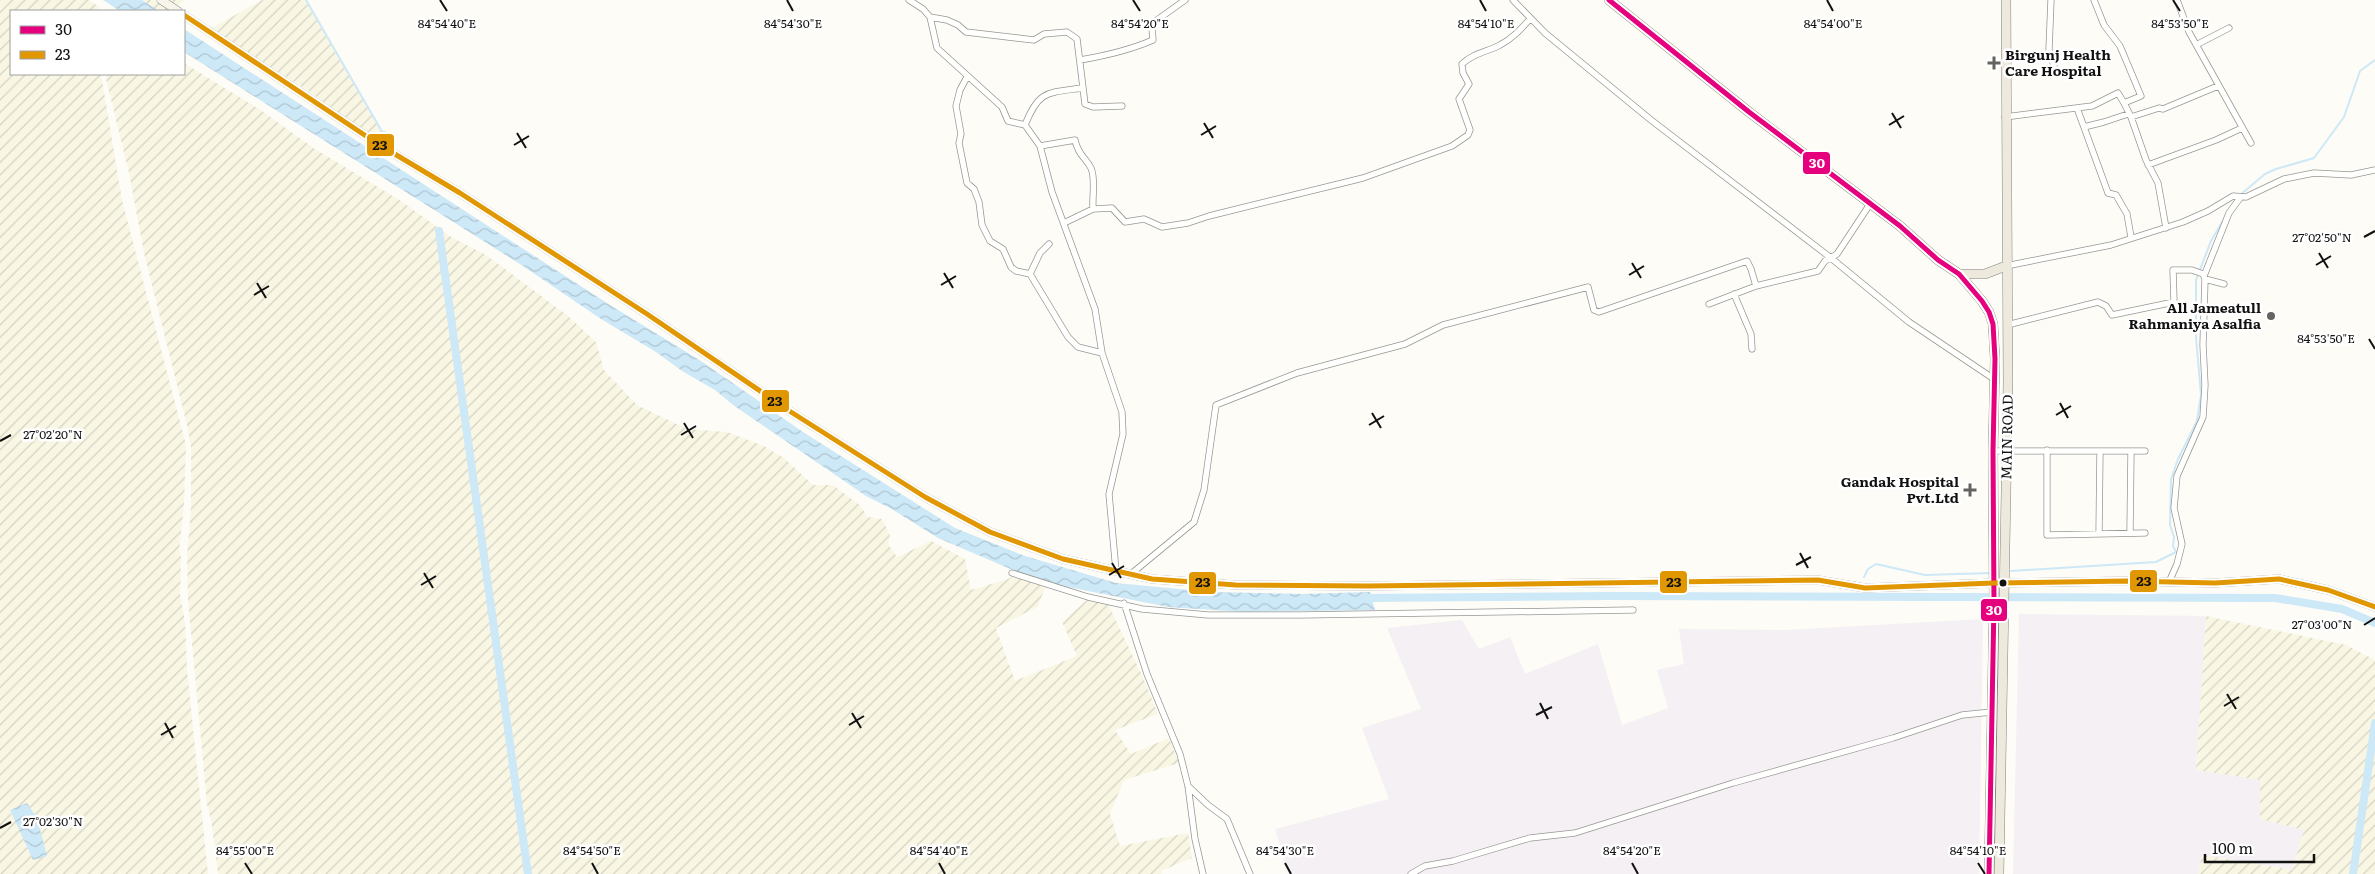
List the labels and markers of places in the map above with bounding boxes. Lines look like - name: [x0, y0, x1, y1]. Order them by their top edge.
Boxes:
- place label: Birgunj Health Care Hospital: [2005, 44, 2111, 80]
- marker: Birgunj Health Care Hospital: [1987, 56, 2001, 70]
- place label: All Jameatull Rahmaniya Asalfia: [2129, 297, 2262, 333]
- marker: All Jameatull Rahmaniya Asalfia: [2265, 310, 2277, 322]
- place label: Gandak Hospital Pvt.Ltd: [1841, 471, 1959, 507]
- marker: Gandak Hospital Pvt.Ltd: [1963, 483, 1977, 497]
- unlabelled marker: [1998, 578, 2008, 588]

